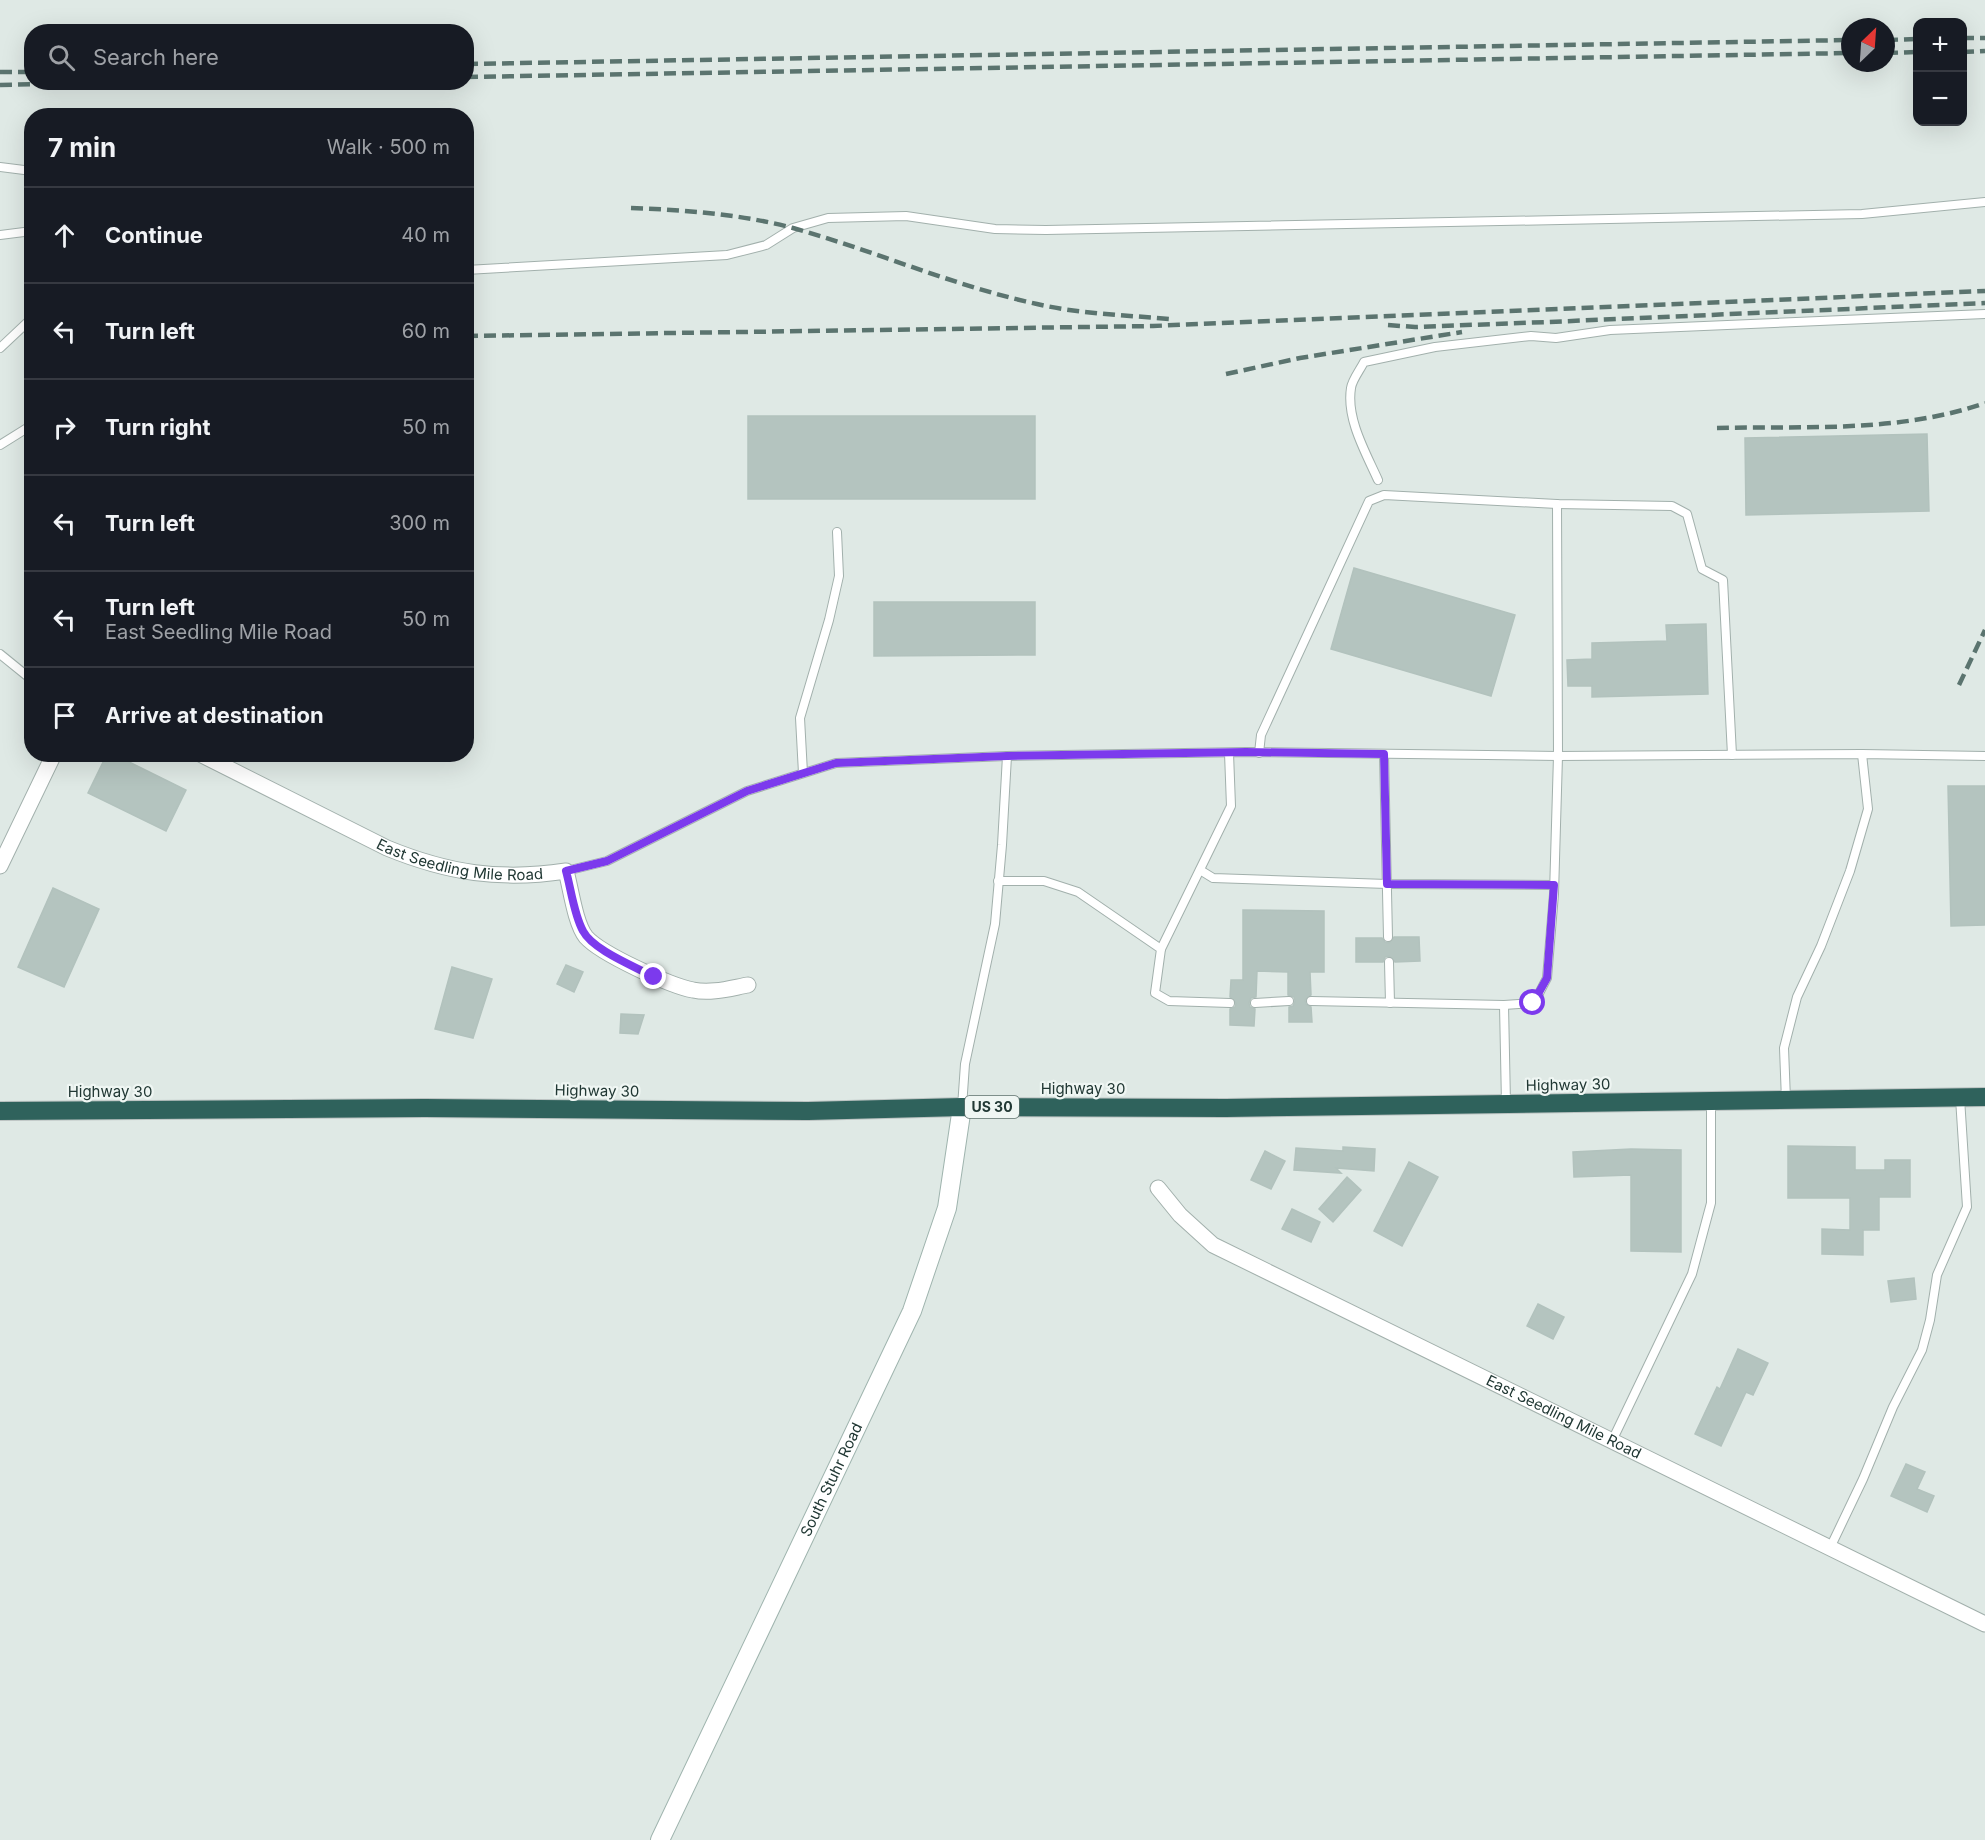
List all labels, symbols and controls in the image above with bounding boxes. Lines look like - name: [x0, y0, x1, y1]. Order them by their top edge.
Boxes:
- north arrow: [1841, 18, 1895, 72]
- map controls: [1913, 18, 1967, 126]
- button: +: [1913, 18, 1967, 72]
- search box: [24, 24, 474, 90]
- icon: search: [45, 41, 78, 74]
- text: Search here: [93, 44, 219, 70]
- button: −: [1913, 72, 1967, 126]
- text: 7 min: [48, 132, 116, 163]
- text: Walk · 500 m: [327, 135, 450, 159]
- icon: ahead: [48, 219, 81, 252]
- text: Continue: [105, 222, 203, 248]
- text: 40 m: [401, 223, 450, 247]
- icon: left: [48, 315, 81, 348]
- text: Turn left: [105, 318, 195, 344]
- text: 60 m: [402, 319, 450, 343]
- icon: right: [48, 411, 81, 444]
- text: Turn right: [105, 414, 211, 440]
- text: 50 m: [402, 415, 450, 439]
- icon: left: [48, 507, 81, 540]
- text: Turn left: [105, 510, 195, 536]
- text: 300 m: [389, 511, 450, 535]
- text: Turn left: [105, 594, 195, 620]
- icon: left: [48, 603, 81, 636]
- text: 50 m: [402, 607, 450, 631]
- text: East Seedling Mile Road: [105, 620, 332, 644]
- icon: arrive: [48, 699, 81, 732]
- text: Arrive at destination: [105, 702, 324, 728]
- street label: East Seedling Mile Road: [374, 834, 544, 884]
- route end: [640, 963, 666, 989]
- route start: [1519, 989, 1545, 1015]
- street label: Highway 30: [1525, 1074, 1611, 1095]
- street label: Highway 30: [1041, 1079, 1125, 1098]
- street label: Highway 30: [554, 1080, 640, 1101]
- street label: Highway 30: [68, 1082, 152, 1101]
- road number: US 30: [965, 1096, 1019, 1118]
- street label: East Seedling Mile Road: [1483, 1371, 1645, 1463]
- street label: South Stuhr Road: [796, 1420, 866, 1540]

